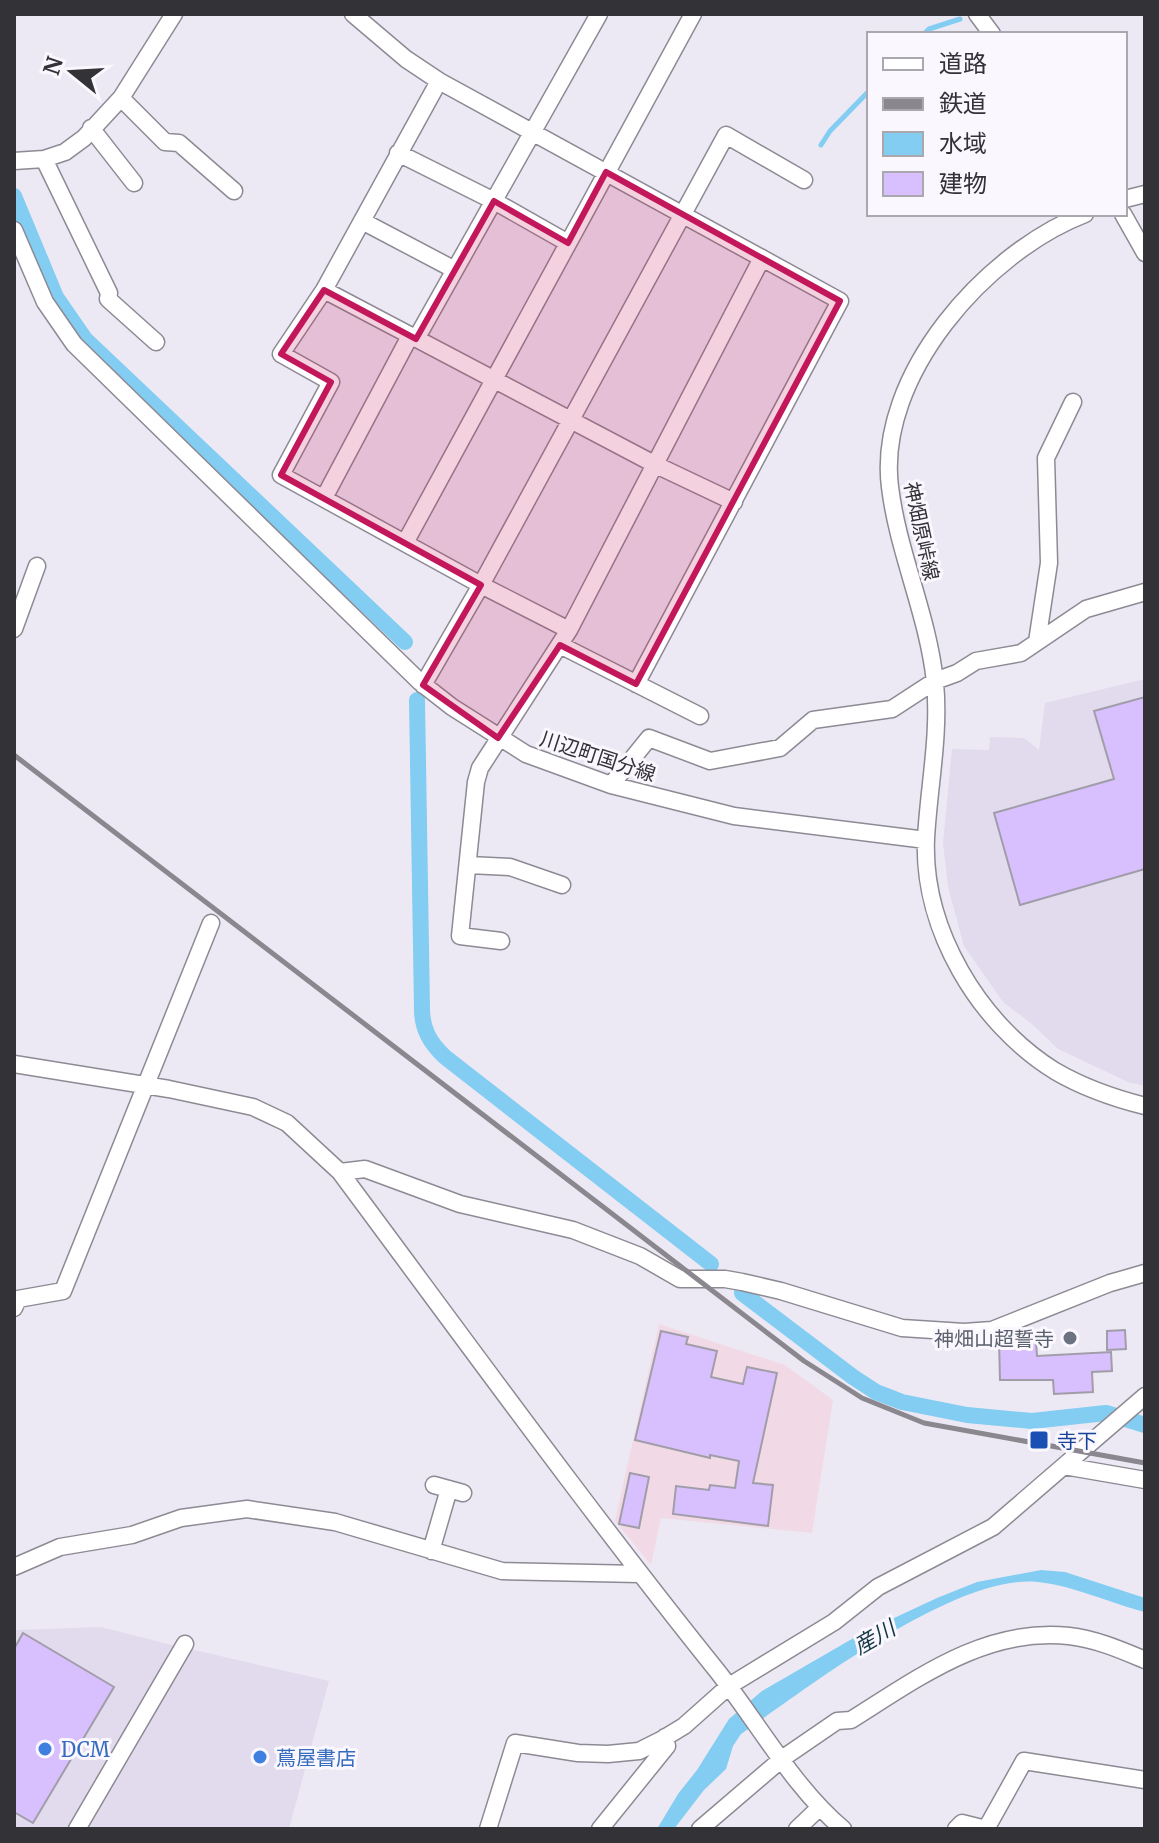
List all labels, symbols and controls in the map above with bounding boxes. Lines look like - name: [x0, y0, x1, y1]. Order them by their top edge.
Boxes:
- north arrow: [32, 32, 112, 112]
- legend: [867, 32, 1127, 216]
- text: 道路: [939, 48, 987, 79]
- text: N: [37, 53, 69, 78]
- text: 鉄道: [939, 88, 987, 119]
- text: 水域: [939, 128, 987, 159]
- text: 建物: [939, 168, 987, 199]
- street label: 神畑原峠線: [899, 479, 945, 583]
- street label: 川辺町国分線: [537, 726, 659, 786]
- place label: 神畑山超誓寺: [934, 1326, 1054, 1351]
- marker: 神畑山超誓寺: [1061, 1329, 1079, 1347]
- place label: 寺下: [1057, 1428, 1097, 1453]
- marker: 寺下: [1028, 1429, 1050, 1451]
- water label: 産川: [848, 1613, 902, 1660]
- place label: DCM: [61, 1737, 110, 1762]
- marker: DCM: [36, 1740, 54, 1758]
- place label: 蔦屋書店: [276, 1745, 356, 1770]
- marker: 蔦屋書店: [251, 1748, 269, 1766]

